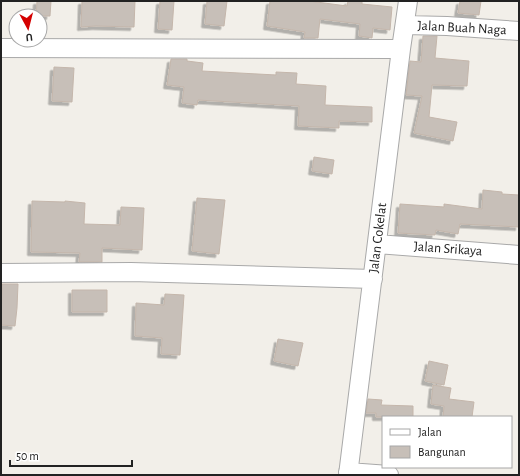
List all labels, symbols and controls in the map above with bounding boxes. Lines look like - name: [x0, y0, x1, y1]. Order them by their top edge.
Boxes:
- north arrow: [8, 8, 48, 48]
- street label: Jalan Buah Naga: [417, 19, 508, 37]
- text: U: [25, 32, 33, 43]
- street label: Jalan Cokelat: [367, 202, 389, 274]
- street label: Jalan Srikaya: [413, 240, 483, 258]
- legend: [382, 416, 512, 468]
- text: Jalan: [418, 426, 442, 438]
- scale bar: [10, 442, 132, 468]
- text: Bangunan: [418, 446, 466, 458]
- text: 50 m: [16, 450, 39, 462]

